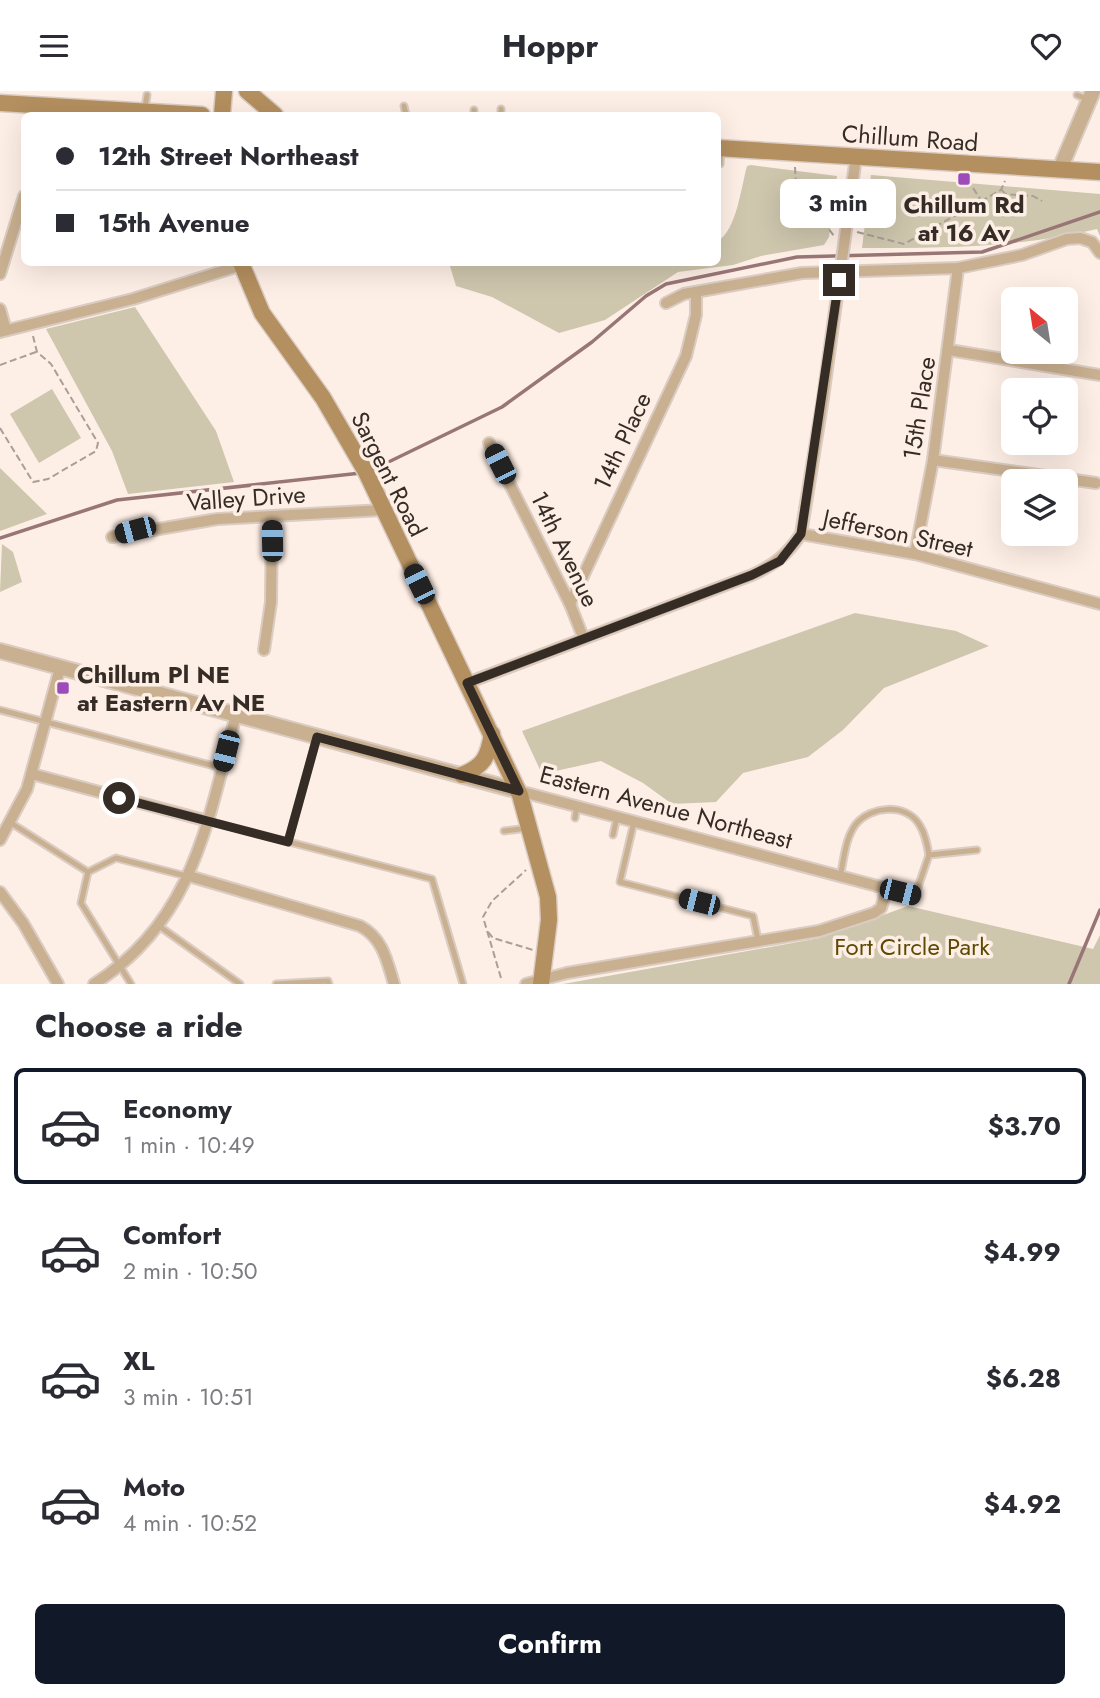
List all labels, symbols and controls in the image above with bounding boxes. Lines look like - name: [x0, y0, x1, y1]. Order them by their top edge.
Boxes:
- text: Hoppr: [502, 23, 598, 69]
- icon: menu: [35, 27, 73, 65]
- icon: heart: [1027, 27, 1065, 65]
- street label: Chillum Road: [841, 116, 979, 160]
- text: 12th Street Northeast: [98, 137, 359, 175]
- marker: Chillum Rd at 16 Av: [956, 171, 972, 187]
- callout: 3 min: [781, 179, 897, 227]
- text: 3 min: [808, 186, 868, 220]
- place label: Chillum Rd at 16 Av: [903, 187, 1025, 250]
- text: 15th Avenue: [98, 204, 250, 242]
- route end: [823, 264, 855, 296]
- north arrow: [1001, 287, 1078, 364]
- map controls: [1001, 287, 1078, 546]
- street label: 15th Place: [894, 354, 944, 462]
- button: locate: [1001, 378, 1078, 455]
- street label: 14th Place: [584, 386, 660, 496]
- street label: Sargent Road: [343, 405, 435, 543]
- car: [482, 441, 519, 487]
- button: layers: [1001, 469, 1078, 546]
- street label: Valley Drive: [185, 476, 307, 520]
- street label: 14th Avenue: [522, 485, 608, 613]
- street label: Jefferson Street: [817, 499, 976, 566]
- car: [112, 514, 159, 546]
- car: [262, 520, 283, 562]
- car: [401, 561, 438, 607]
- place label: Chillum Pl NE at Eastern Av NE: [77, 657, 265, 720]
- marker: Chillum Pl NE at Eastern Av NE: [55, 680, 71, 696]
- car: [211, 728, 242, 774]
- street label: Eastern Avenue Northeast: [536, 756, 796, 858]
- route start: [103, 782, 135, 814]
- car: [878, 877, 923, 907]
- car: [677, 887, 722, 917]
- park label: Fort Circle Park: [834, 929, 990, 964]
- text: Choose a ride: [35, 1003, 243, 1049]
- text: Economy: [123, 1090, 232, 1128]
- icon: car: [39, 1095, 102, 1158]
- text: $3.70: [988, 1107, 1061, 1145]
- text: 1 min · 10:49: [123, 1128, 255, 1162]
- text: Comfort: [123, 1216, 221, 1254]
- icon: car: [39, 1221, 102, 1284]
- text: $4.99: [984, 1233, 1061, 1271]
- text: 2 min · 10:50: [123, 1254, 258, 1288]
- text: XL: [123, 1342, 155, 1380]
- icon: car: [39, 1347, 102, 1410]
- text: $6.28: [986, 1359, 1061, 1397]
- text: 3 min · 10:51: [123, 1380, 254, 1414]
- text: Moto: [123, 1468, 185, 1506]
- icon: car: [39, 1473, 102, 1536]
- text: $4.92: [984, 1485, 1061, 1523]
- text: 4 min · 10:52: [123, 1506, 257, 1540]
- button: Confirm: [35, 1604, 1065, 1684]

